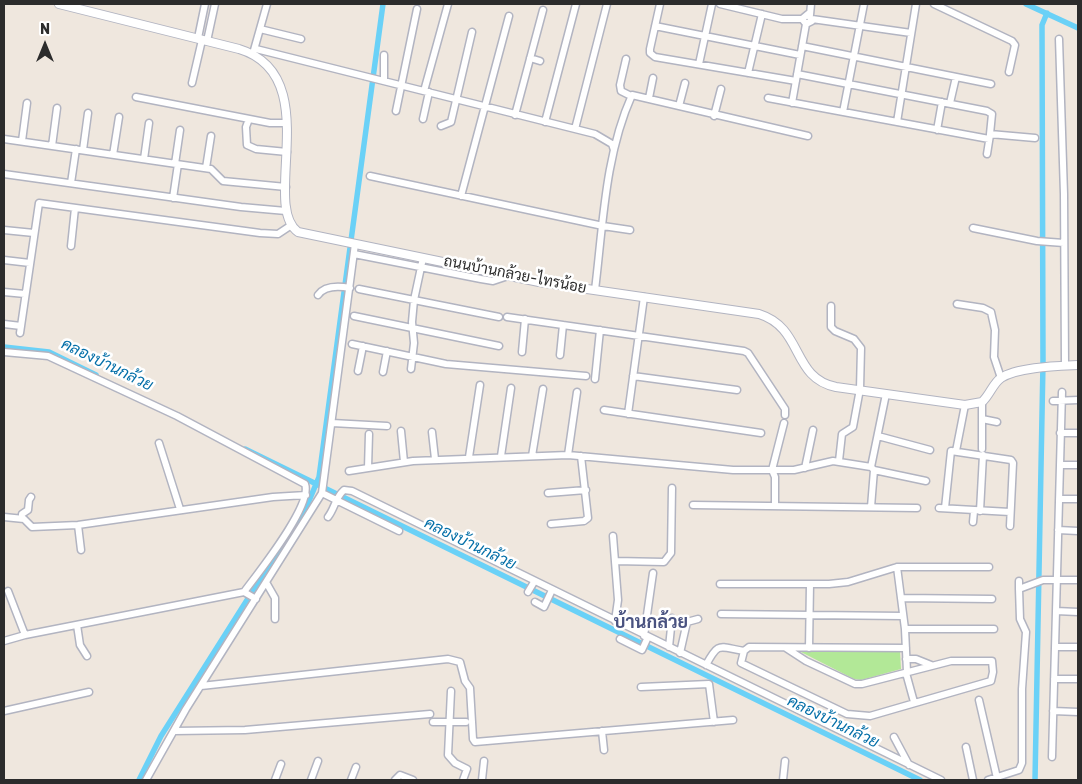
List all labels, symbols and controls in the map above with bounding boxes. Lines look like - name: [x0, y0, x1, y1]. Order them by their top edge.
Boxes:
- north arrow: [20, 20, 70, 70]
- text: N: [40, 21, 50, 38]
- street label: ถนนบ้านกล้วย-ไทรน้อย: [442, 252, 588, 298]
- water label: คลองบ้านกล้วย: [58, 335, 156, 395]
- water label: คลองบ้านกล้วย: [421, 514, 519, 574]
- district label: บ้านกล้วย: [614, 612, 688, 634]
- water label: คลองบ้านกล้วย: [784, 692, 882, 752]

